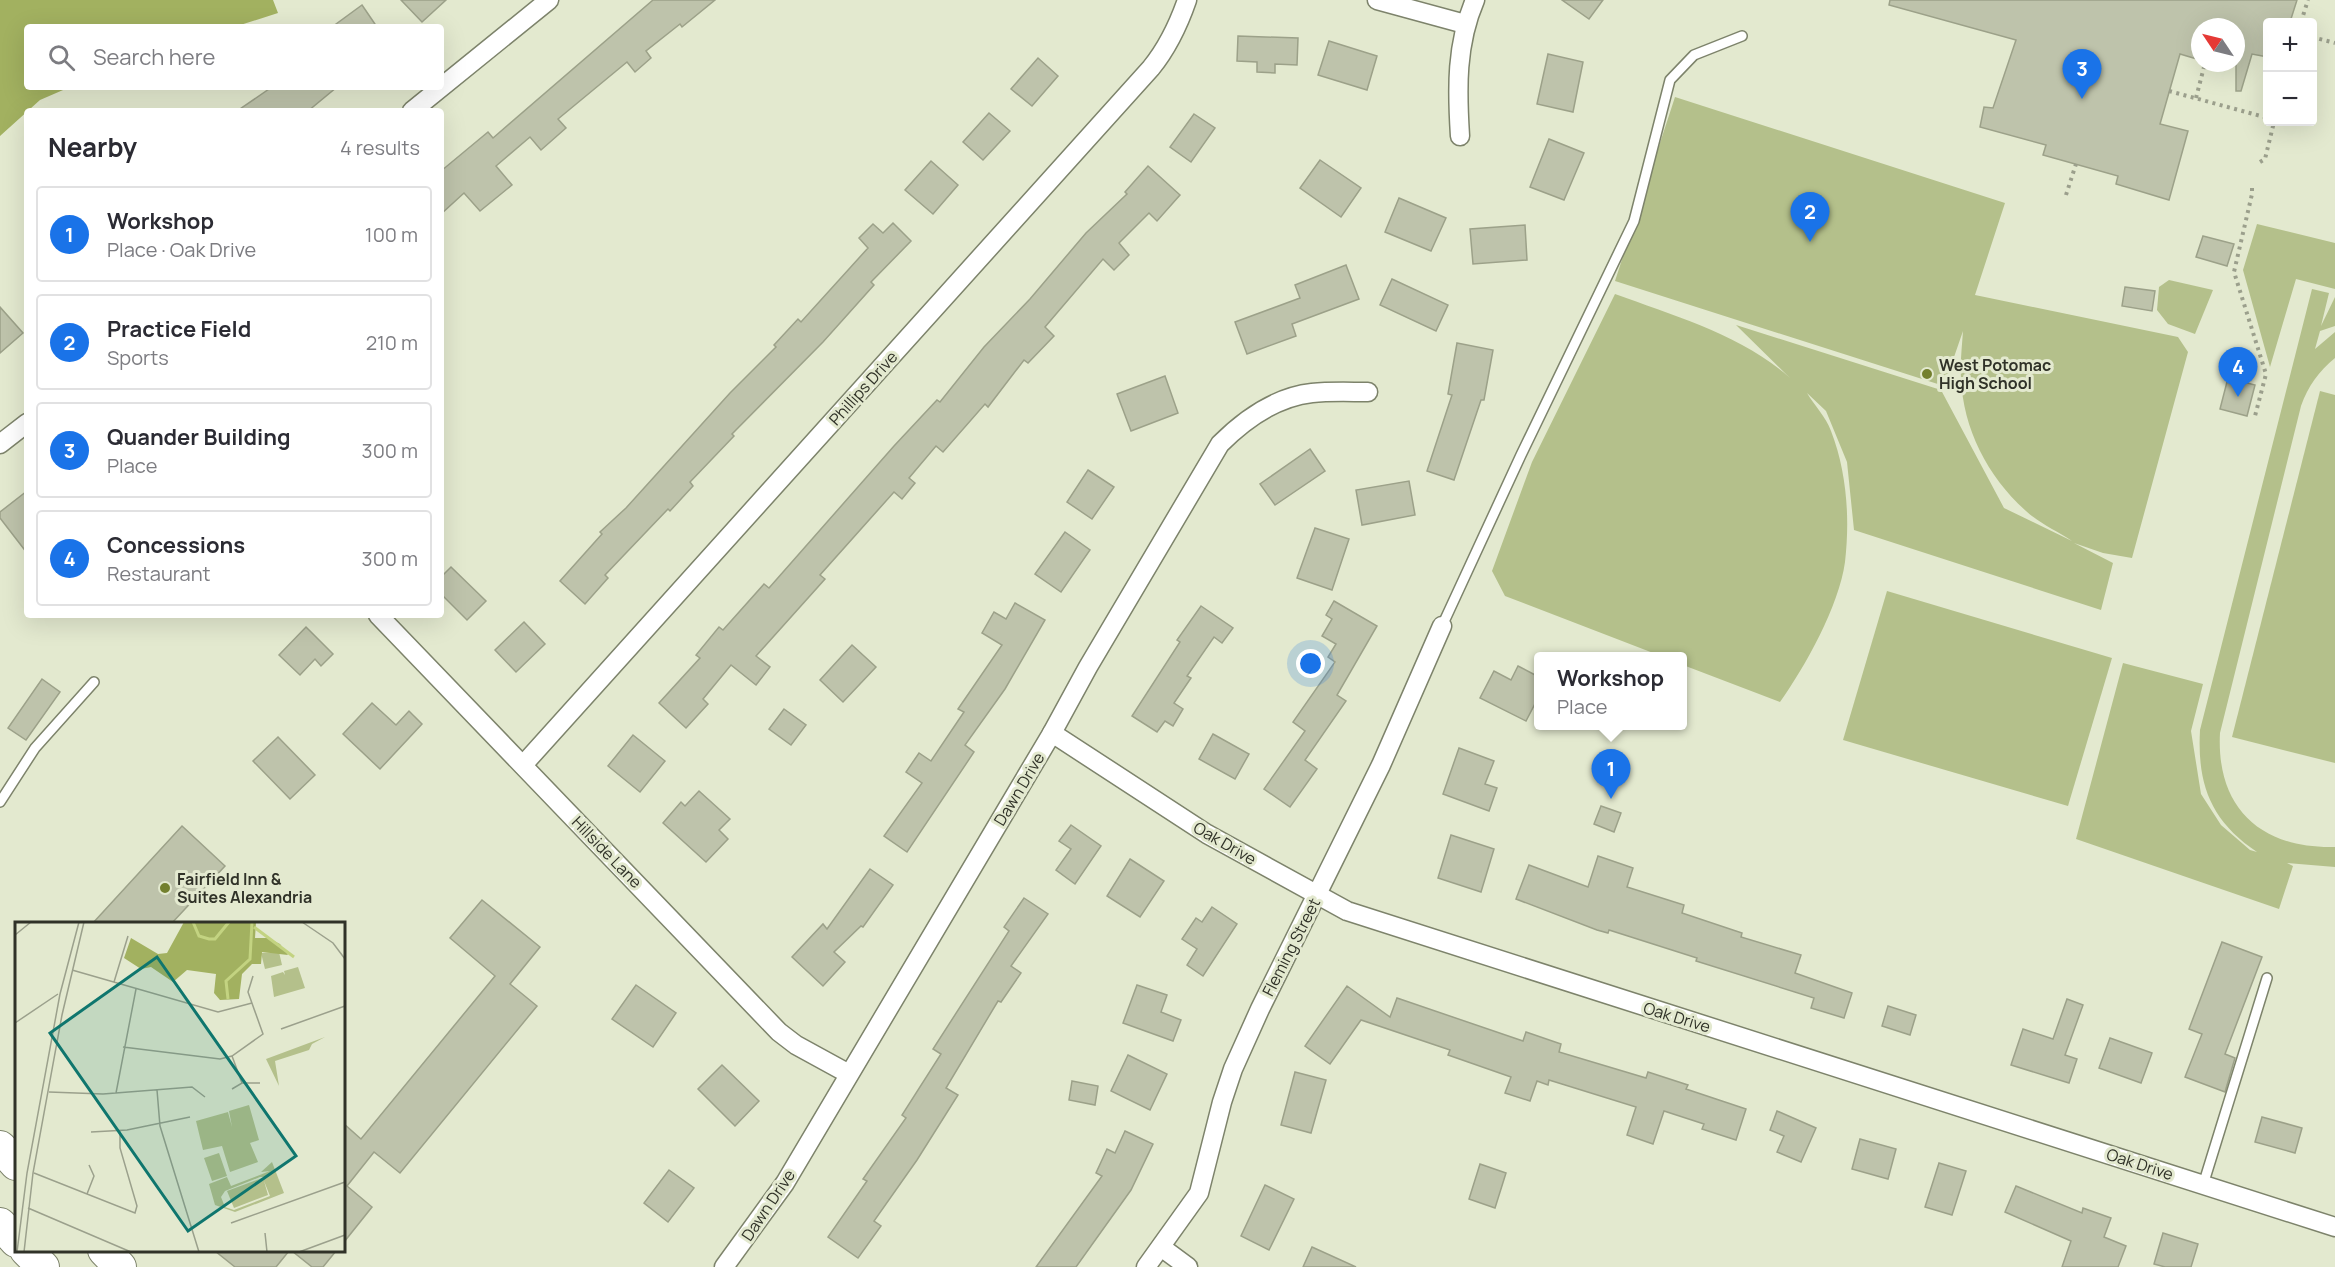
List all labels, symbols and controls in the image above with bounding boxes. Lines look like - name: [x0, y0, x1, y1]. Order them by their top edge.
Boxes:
- north arrow: [2191, 18, 2245, 72]
- map controls: [2263, 18, 2317, 126]
- button: +: [2263, 18, 2317, 72]
- search box: [24, 24, 444, 90]
- icon: search: [45, 41, 78, 74]
- text: Search here: [93, 42, 215, 72]
- pin: 3: [2062, 50, 2102, 99]
- button: −: [2263, 72, 2317, 126]
- text: Nearby: [48, 129, 137, 165]
- text: 4 results: [340, 134, 420, 161]
- pin: 2: [1790, 192, 1830, 242]
- text: Workshop: [107, 206, 214, 236]
- text: 1: [65, 221, 74, 248]
- text: 100 m: [365, 221, 418, 248]
- text: Place · Oak Drive: [107, 236, 256, 263]
- text: Practice Field: [107, 314, 251, 344]
- text: 2: [64, 329, 75, 356]
- text: 210 m: [366, 329, 418, 356]
- text: Sports: [107, 344, 169, 371]
- street label: Phillips Drive: [824, 346, 902, 430]
- pin: 4: [2218, 348, 2258, 397]
- place label: West Potomac High School: [1939, 354, 2051, 394]
- marker: West Potomac High School: [1920, 367, 1934, 381]
- text: Quander Building: [107, 422, 291, 452]
- text: 3: [64, 437, 75, 464]
- text: 300 m: [362, 437, 418, 464]
- text: Place: [107, 452, 157, 479]
- text: Concessions: [107, 530, 245, 560]
- text: 4: [63, 545, 76, 572]
- text: 300 m: [362, 545, 418, 572]
- text: Restaurant: [107, 560, 211, 587]
- your location: [1296, 649, 1325, 678]
- popup: [1534, 652, 1687, 730]
- text: Workshop: [1557, 663, 1664, 693]
- text: Place: [1557, 693, 1607, 720]
- street label: Dawn Drive: [989, 748, 1049, 830]
- pin: 1: [1592, 750, 1630, 799]
- street label: Hillside Lane: [567, 811, 647, 893]
- street label: Oak Drive: [1190, 816, 1260, 870]
- place label: Fairfield Inn & Suites Alexandria: [177, 868, 312, 908]
- marker: Fairfield Inn & Suites Alexandria: [158, 881, 172, 895]
- street label: Fleming Street: [1257, 894, 1325, 1000]
- inset map: [15, 922, 345, 1252]
- street label: Oak Drive: [1641, 996, 1713, 1038]
- street label: Oak Drive: [2104, 1143, 2176, 1185]
- street label: Dawn Drive: [736, 1165, 800, 1245]

